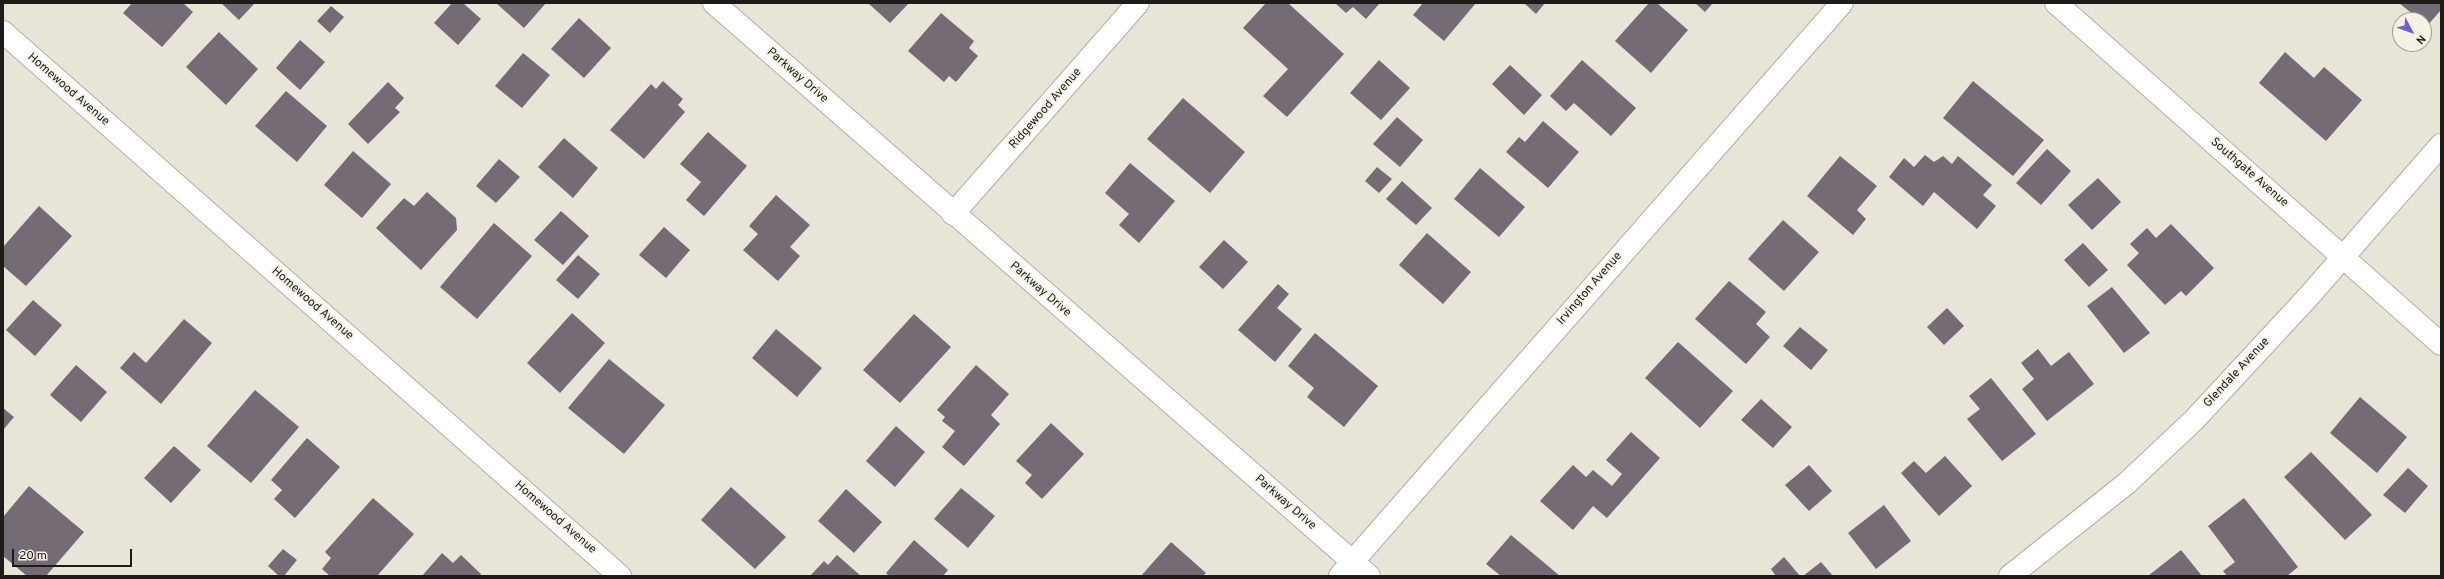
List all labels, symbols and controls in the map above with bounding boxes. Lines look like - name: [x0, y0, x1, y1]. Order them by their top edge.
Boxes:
- north arrow: [2392, 12, 2432, 52]
- text: N: [2412, 32, 2428, 47]
- street label: Parkway Drive: [763, 45, 831, 107]
- street label: Homewood Avenue: [24, 51, 112, 129]
- street label: Ridgewood Avenue: [1007, 66, 1085, 152]
- street label: Southgate Avenue: [2207, 135, 2291, 211]
- street label: Irvington Avenue: [1554, 250, 1626, 328]
- street label: Parkway Drive: [1006, 259, 1074, 321]
- street label: Homewood Avenue: [268, 265, 356, 343]
- street label: Glendale Avenue: [2201, 335, 2273, 411]
- street label: Parkway Drive: [1251, 472, 1319, 534]
- street label: Homewood Avenue: [511, 479, 599, 557]
- scale bar: [14, 541, 134, 567]
- text: 20 m: [19, 548, 47, 564]

